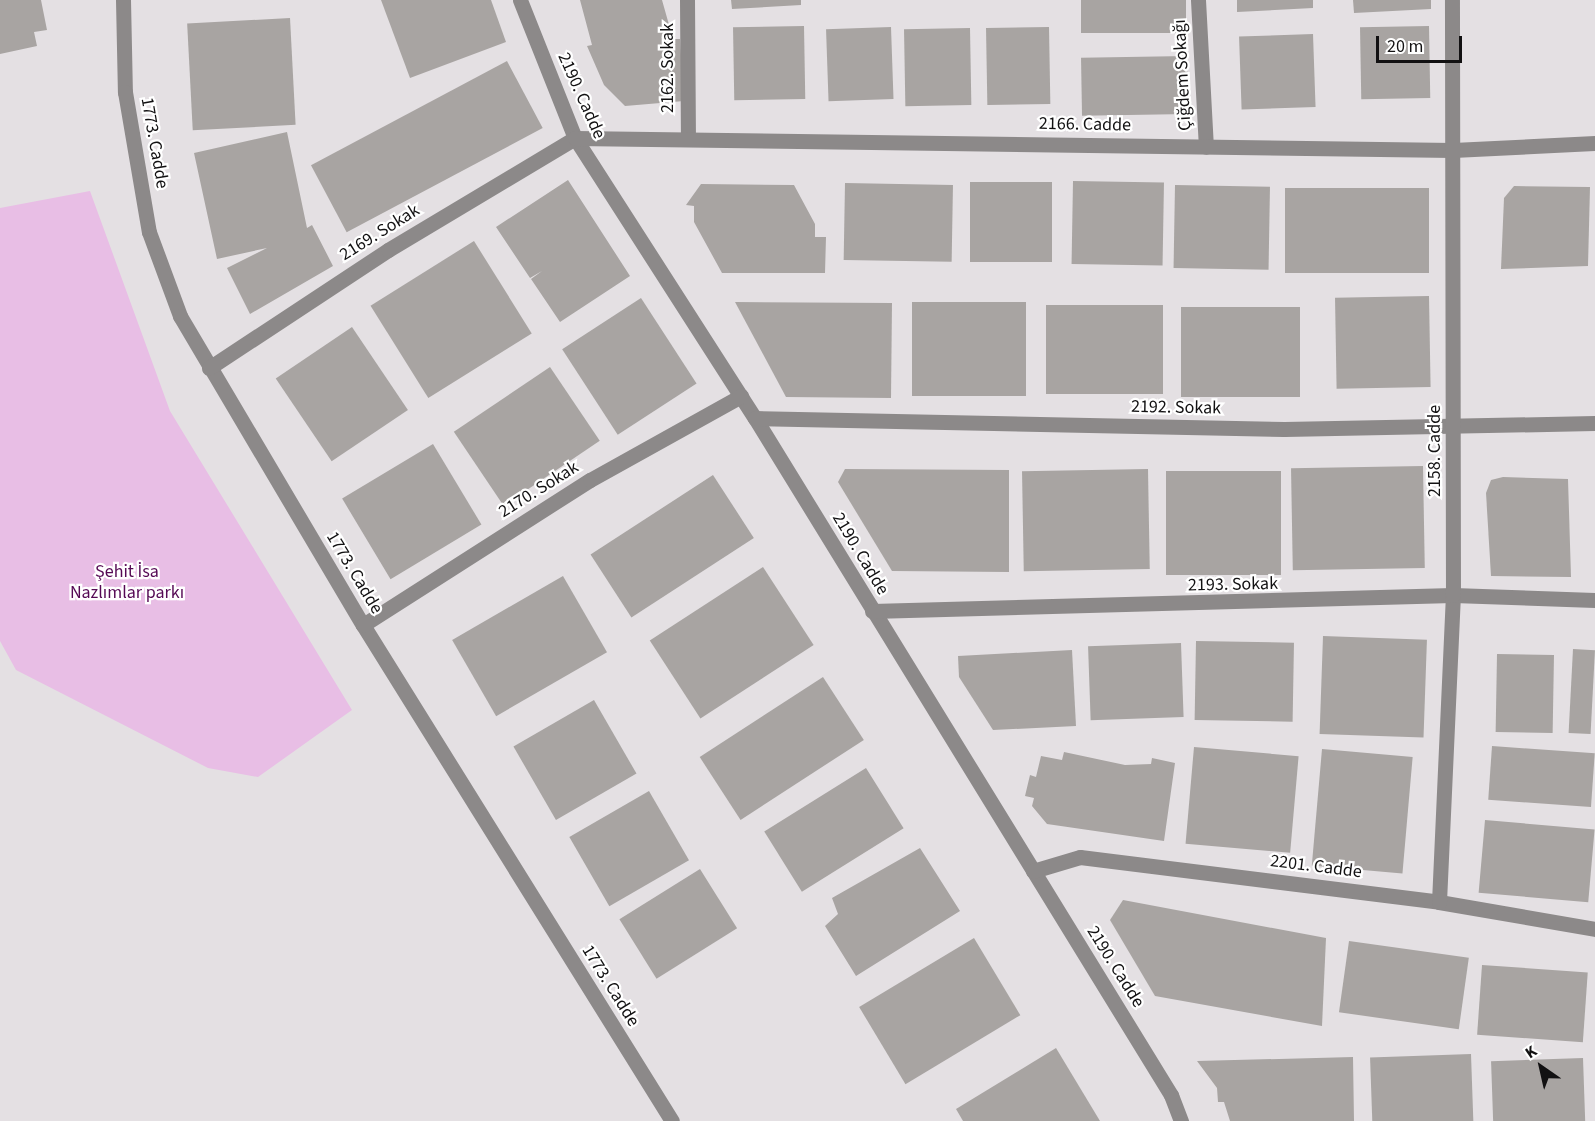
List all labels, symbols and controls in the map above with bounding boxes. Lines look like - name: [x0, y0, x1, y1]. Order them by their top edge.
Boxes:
- street label: Çiğdem Sokağı: [1169, 19, 1197, 131]
- street label: 2162. Sokak: [657, 23, 679, 113]
- scale bar: [1379, 24, 1464, 62]
- text: 20 m: [1387, 34, 1423, 59]
- street label: 2190. Cadde: [552, 50, 610, 142]
- street label: 1773. Cadde: [135, 96, 173, 190]
- street label: 2166. Cadde: [1039, 113, 1131, 137]
- street label: 2169. Sokak: [336, 200, 424, 266]
- street label: 2192. Sokak: [1131, 396, 1221, 420]
- street label: 2158. Cadde: [1424, 405, 1446, 497]
- street label: 2170. Sokak: [495, 457, 583, 523]
- street label: 2190. Cadde: [827, 509, 893, 599]
- street label: 1773. Cadde: [321, 528, 387, 618]
- park label: Şehit İsa Nazlımlar parkı: [70, 562, 184, 604]
- street label: 2193. Sokak: [1188, 573, 1278, 597]
- street label: 2201. Cadde: [1269, 851, 1363, 883]
- street label: 2190. Cadde: [1081, 922, 1149, 1012]
- street label: 1773. Cadde: [576, 941, 644, 1031]
- north arrow: [1511, 1037, 1571, 1097]
- text: K: [1521, 1040, 1541, 1064]

